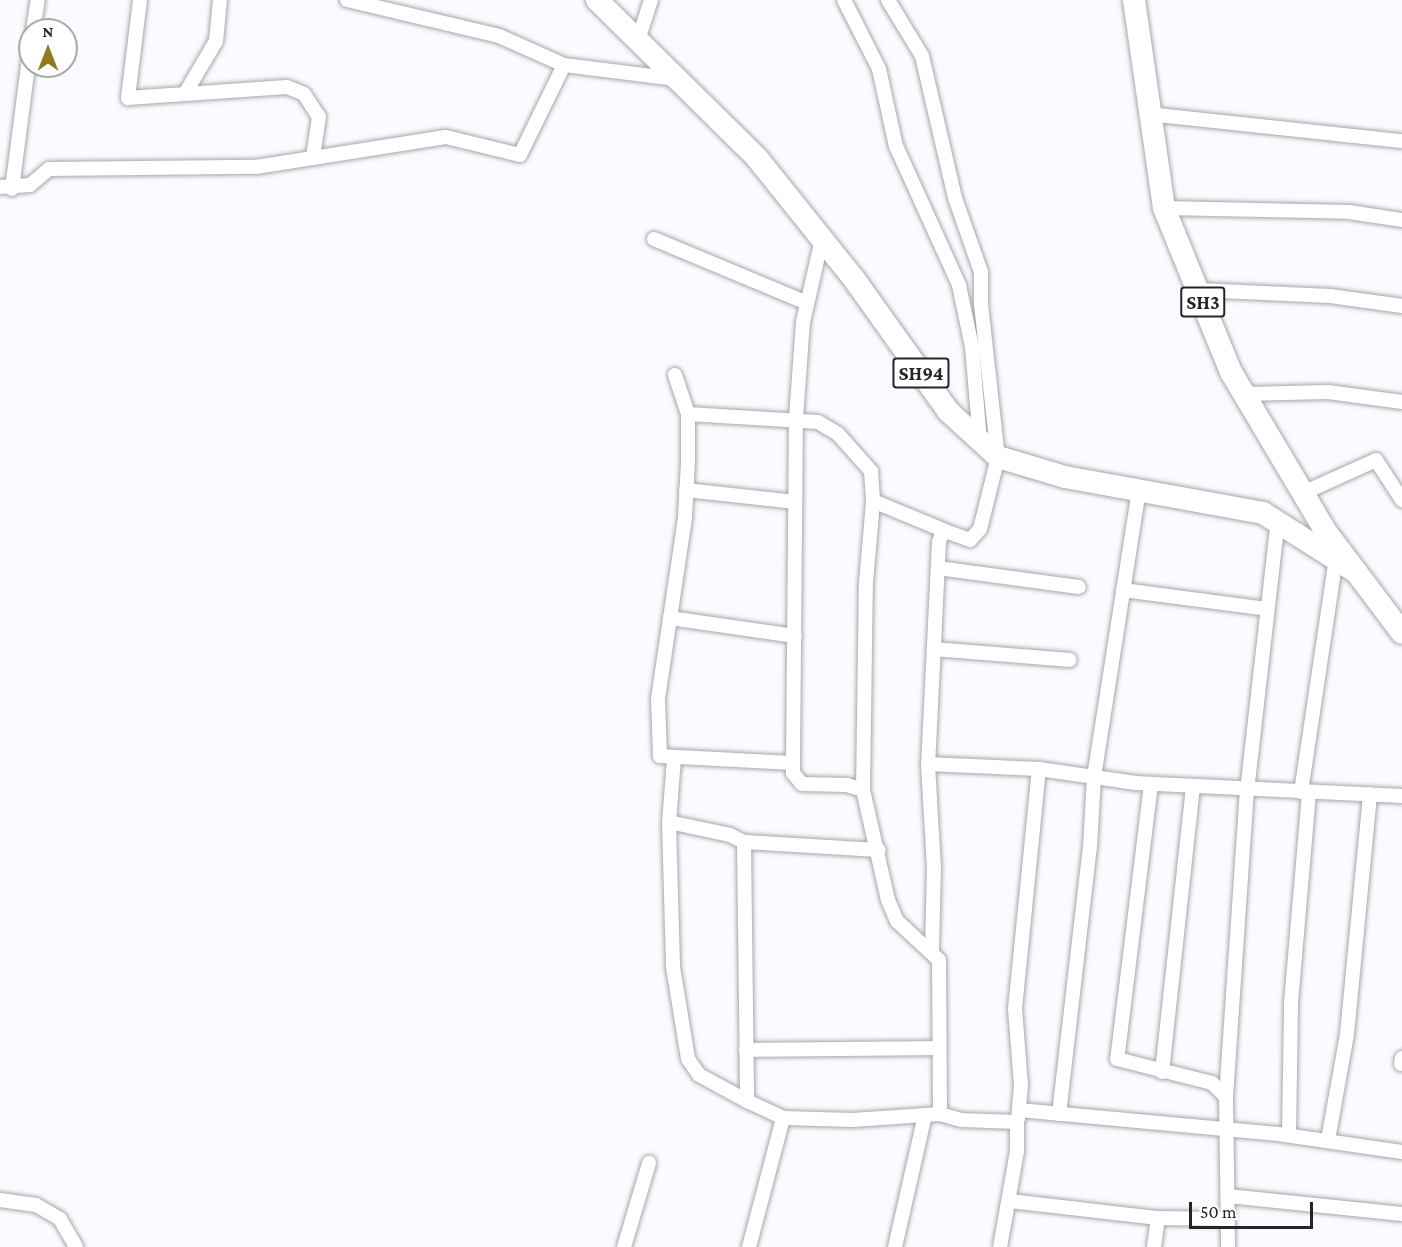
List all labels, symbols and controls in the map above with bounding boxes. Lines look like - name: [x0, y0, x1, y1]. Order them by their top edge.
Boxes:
- north arrow: [18, 18, 78, 78]
- text: N: [43, 23, 53, 40]
- road number: SH3: [1179, 285, 1227, 319]
- road number: SH94: [891, 356, 951, 390]
- scale bar: [1192, 1190, 1316, 1228]
- text: 50 m: [1200, 1202, 1237, 1222]

